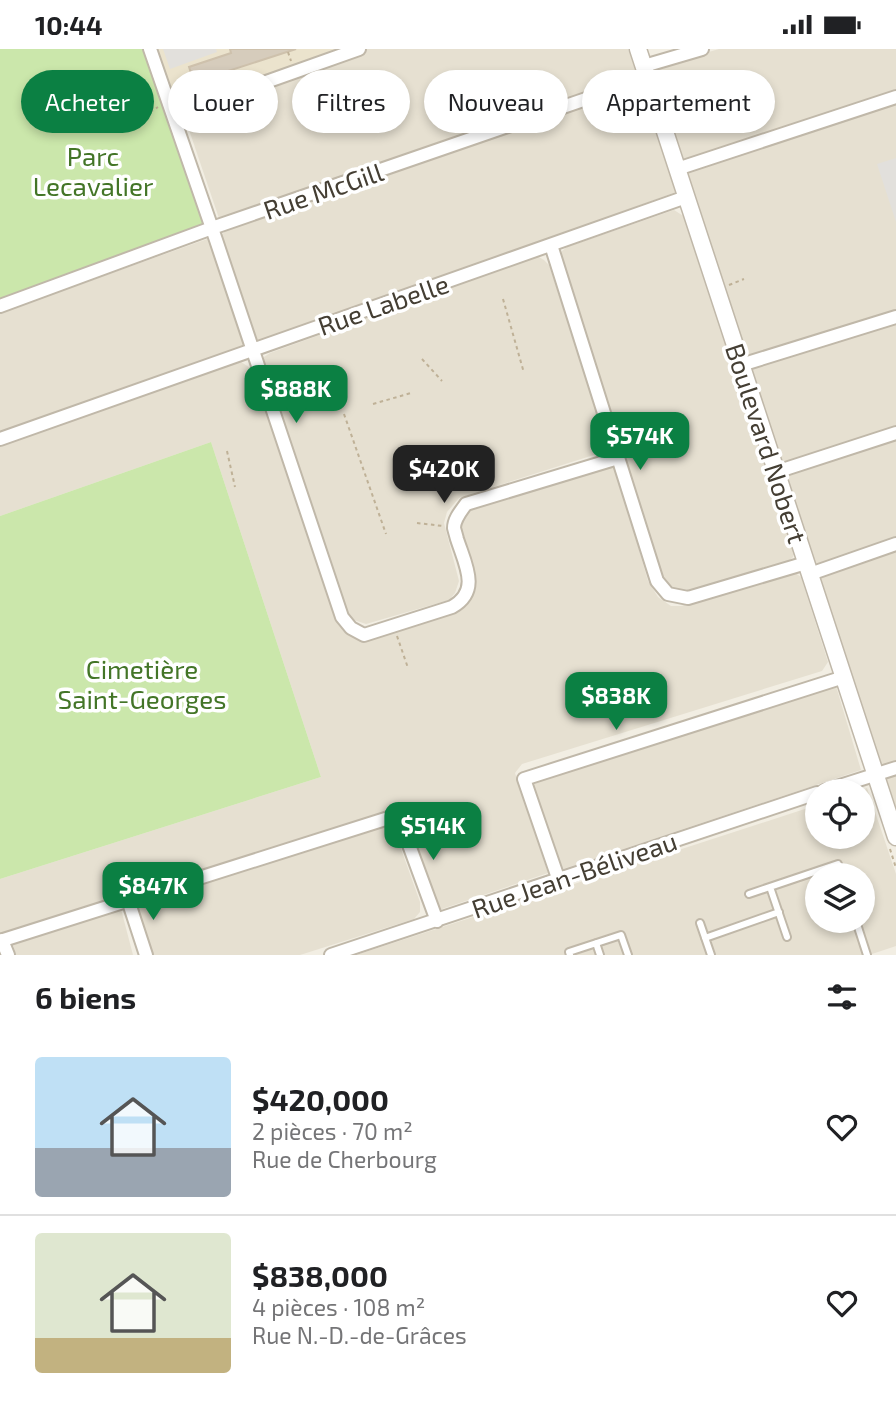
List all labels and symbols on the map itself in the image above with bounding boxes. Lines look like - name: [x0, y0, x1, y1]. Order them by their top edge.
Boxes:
- park label: Parc Lecavalier: [33, 140, 153, 201]
- street label: Rue McGill: [259, 155, 387, 225]
- street label: Rue Labelle: [313, 267, 453, 341]
- street label: Boulevard Nobert: [720, 339, 814, 547]
- pin: $888K: [247, 365, 345, 425]
- pin: $574K: [591, 413, 689, 472]
- pin: $420K: [395, 445, 493, 505]
- park label: Cimetière Saint-Georges: [58, 653, 226, 714]
- pin: $838K: [567, 673, 665, 732]
- pin: $514K: [384, 803, 482, 862]
- street label: Rue Jean-Béliveau: [467, 824, 681, 924]
- pin: $847K: [104, 863, 202, 922]

